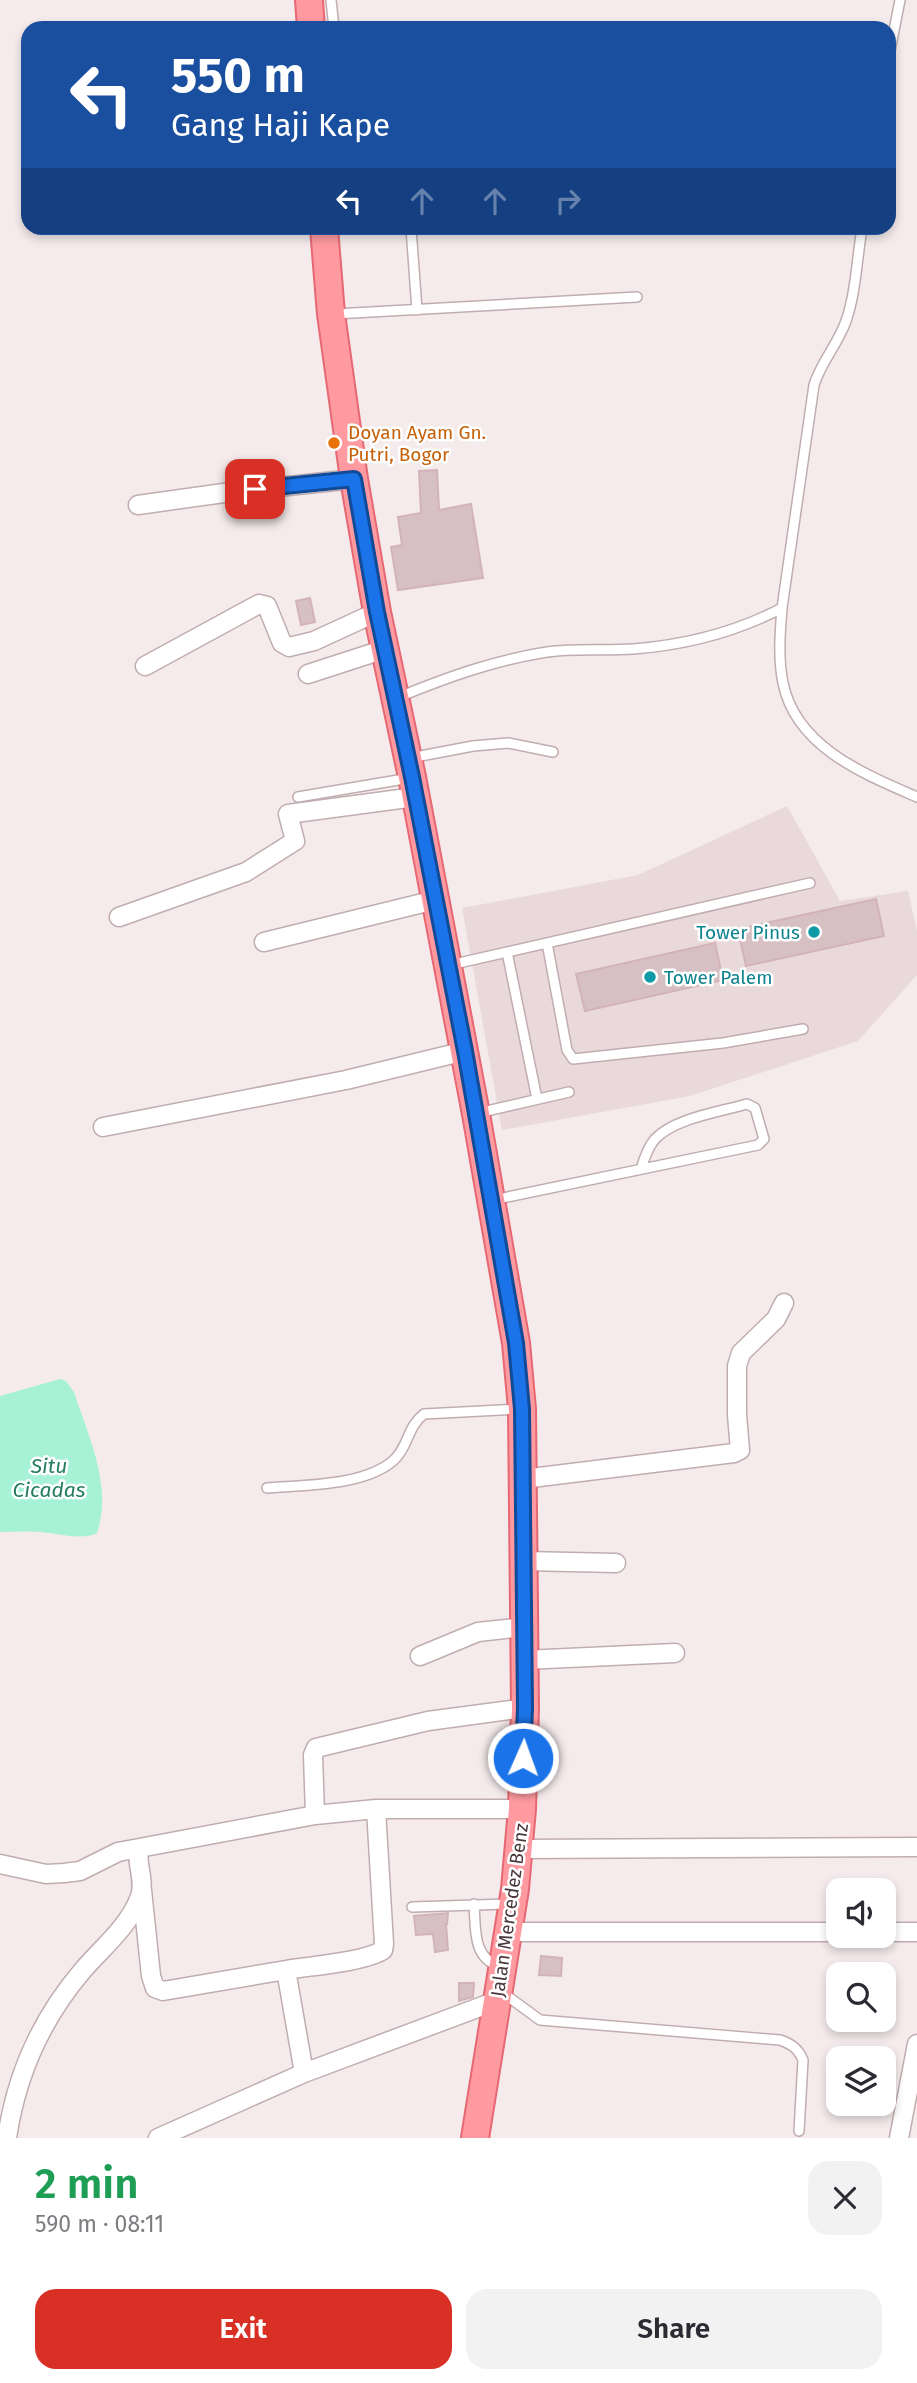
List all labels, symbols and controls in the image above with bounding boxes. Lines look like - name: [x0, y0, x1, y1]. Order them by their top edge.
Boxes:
- text: 550 m: [171, 46, 305, 105]
- icon: left: [56, 49, 147, 140]
- text: Gang Haji Kape: [171, 106, 390, 144]
- icon: left: [330, 182, 368, 220]
- icon: ahead: [403, 182, 441, 220]
- icon: ahead: [476, 182, 514, 220]
- icon: right: [549, 182, 587, 220]
- place label: Doyan Ayam Gn. Putri, Bogor: [348, 421, 486, 466]
- marker: Doyan Ayam Gn. Putri, Bogor: [326, 435, 342, 451]
- pin: [225, 459, 285, 519]
- icon: arrive: [236, 470, 274, 508]
- place label: Tower Pinus: [696, 921, 800, 944]
- marker: Tower Pinus: [806, 924, 822, 940]
- place label: Tower Palem: [664, 966, 772, 989]
- marker: Tower Palem: [642, 969, 658, 985]
- water label: Situ Cicadas: [13, 1453, 86, 1503]
- position arrow: [486, 1721, 560, 1795]
- street label: Jalan Mercedez Benz: [486, 1822, 533, 1998]
- map controls: [826, 1878, 896, 2116]
- button: sound: [826, 1878, 896, 1948]
- button: search: [826, 1962, 896, 2032]
- button: layers: [826, 2046, 896, 2116]
- text: 2 min: [35, 2159, 139, 2209]
- button: close: [808, 2161, 882, 2235]
- text: 590 m · 08:11: [35, 2210, 164, 2238]
- button: Exit: [35, 2289, 452, 2369]
- button: Share: [466, 2289, 882, 2369]

